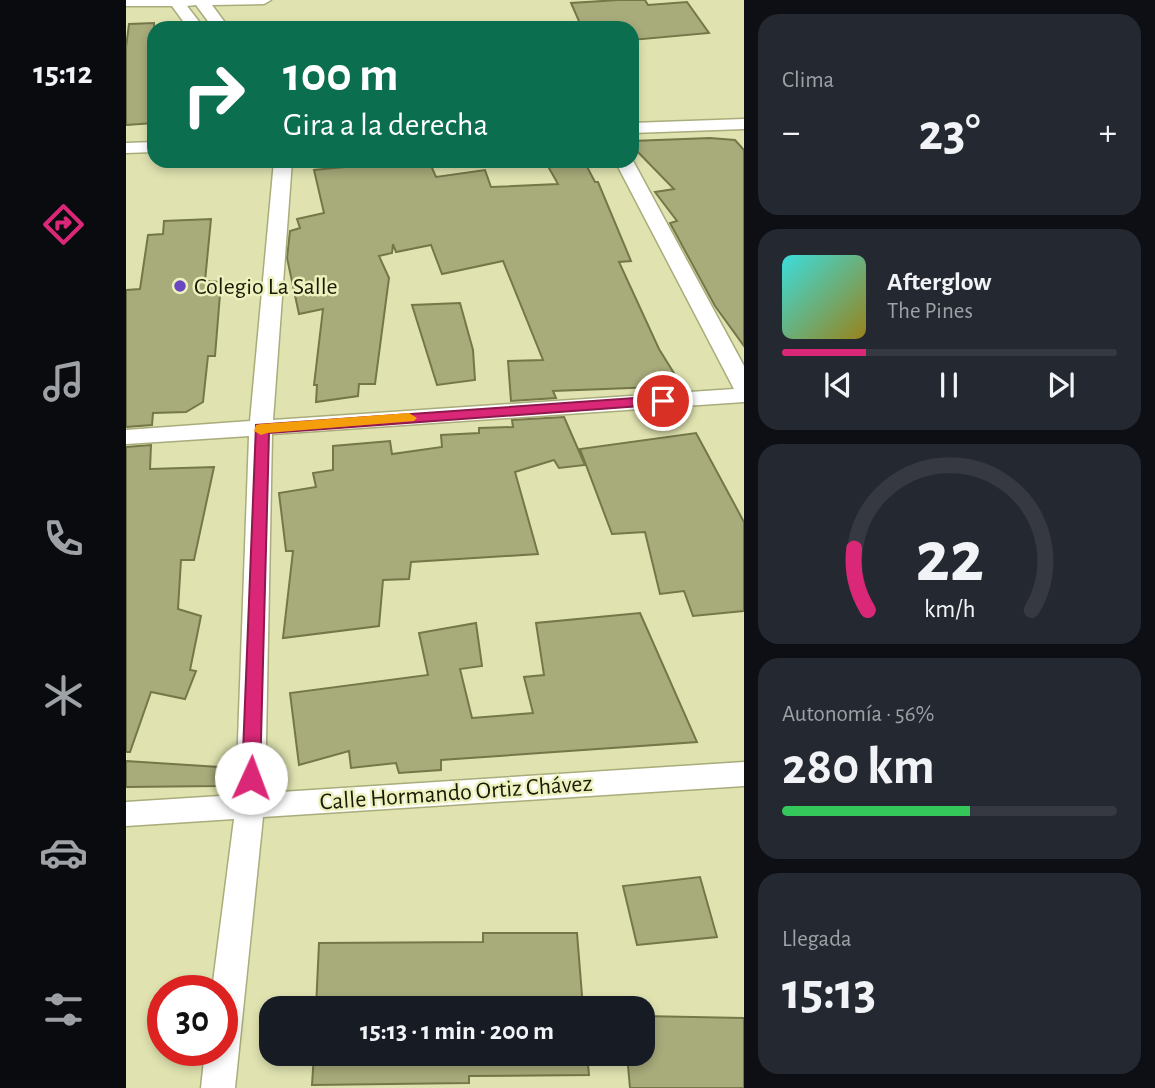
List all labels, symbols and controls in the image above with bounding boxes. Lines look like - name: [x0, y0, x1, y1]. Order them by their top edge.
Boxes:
- icon: right: [168, 49, 259, 140]
- text: 100 m: [283, 51, 399, 100]
- text: 15:12: [33, 57, 93, 89]
- text: Clima: [782, 69, 834, 92]
- text: 23°: [918, 107, 981, 159]
- text: Gira a la derecha: [283, 109, 488, 141]
- text: −: [782, 114, 800, 152]
- text: +: [1099, 114, 1117, 152]
- icon: directions: [39, 200, 88, 249]
- text: Afterglow: [887, 269, 991, 295]
- place label: Colegio La Salle: [194, 275, 338, 299]
- marker: Colegio La Salle: [172, 278, 188, 294]
- text: The Pines: [887, 300, 973, 323]
- icon: music: [39, 357, 88, 406]
- icon: previous: [819, 366, 857, 404]
- icon: pause: [930, 366, 968, 404]
- icon: next: [1042, 366, 1080, 404]
- pin: [633, 371, 693, 431]
- icon: arrive: [644, 382, 682, 420]
- icon: phone: [39, 514, 88, 563]
- text: 22: [915, 522, 984, 595]
- text: km/h: [924, 597, 975, 622]
- icon: climate: [39, 671, 88, 720]
- text: Autonomía · 56%: [782, 703, 934, 726]
- position arrow: [214, 741, 288, 815]
- text: 280 km: [782, 741, 935, 793]
- street label: Calle Hormando Ortiz Chávez: [319, 771, 593, 814]
- icon: car: [39, 828, 88, 877]
- text: Llegada: [782, 928, 852, 951]
- text: 15:13: [782, 966, 876, 1018]
- speed limit sign: 30: [147, 975, 238, 1066]
- icon: filters: [39, 985, 88, 1034]
- text: 15:13 · 1 min · 200 m: [360, 1018, 554, 1044]

